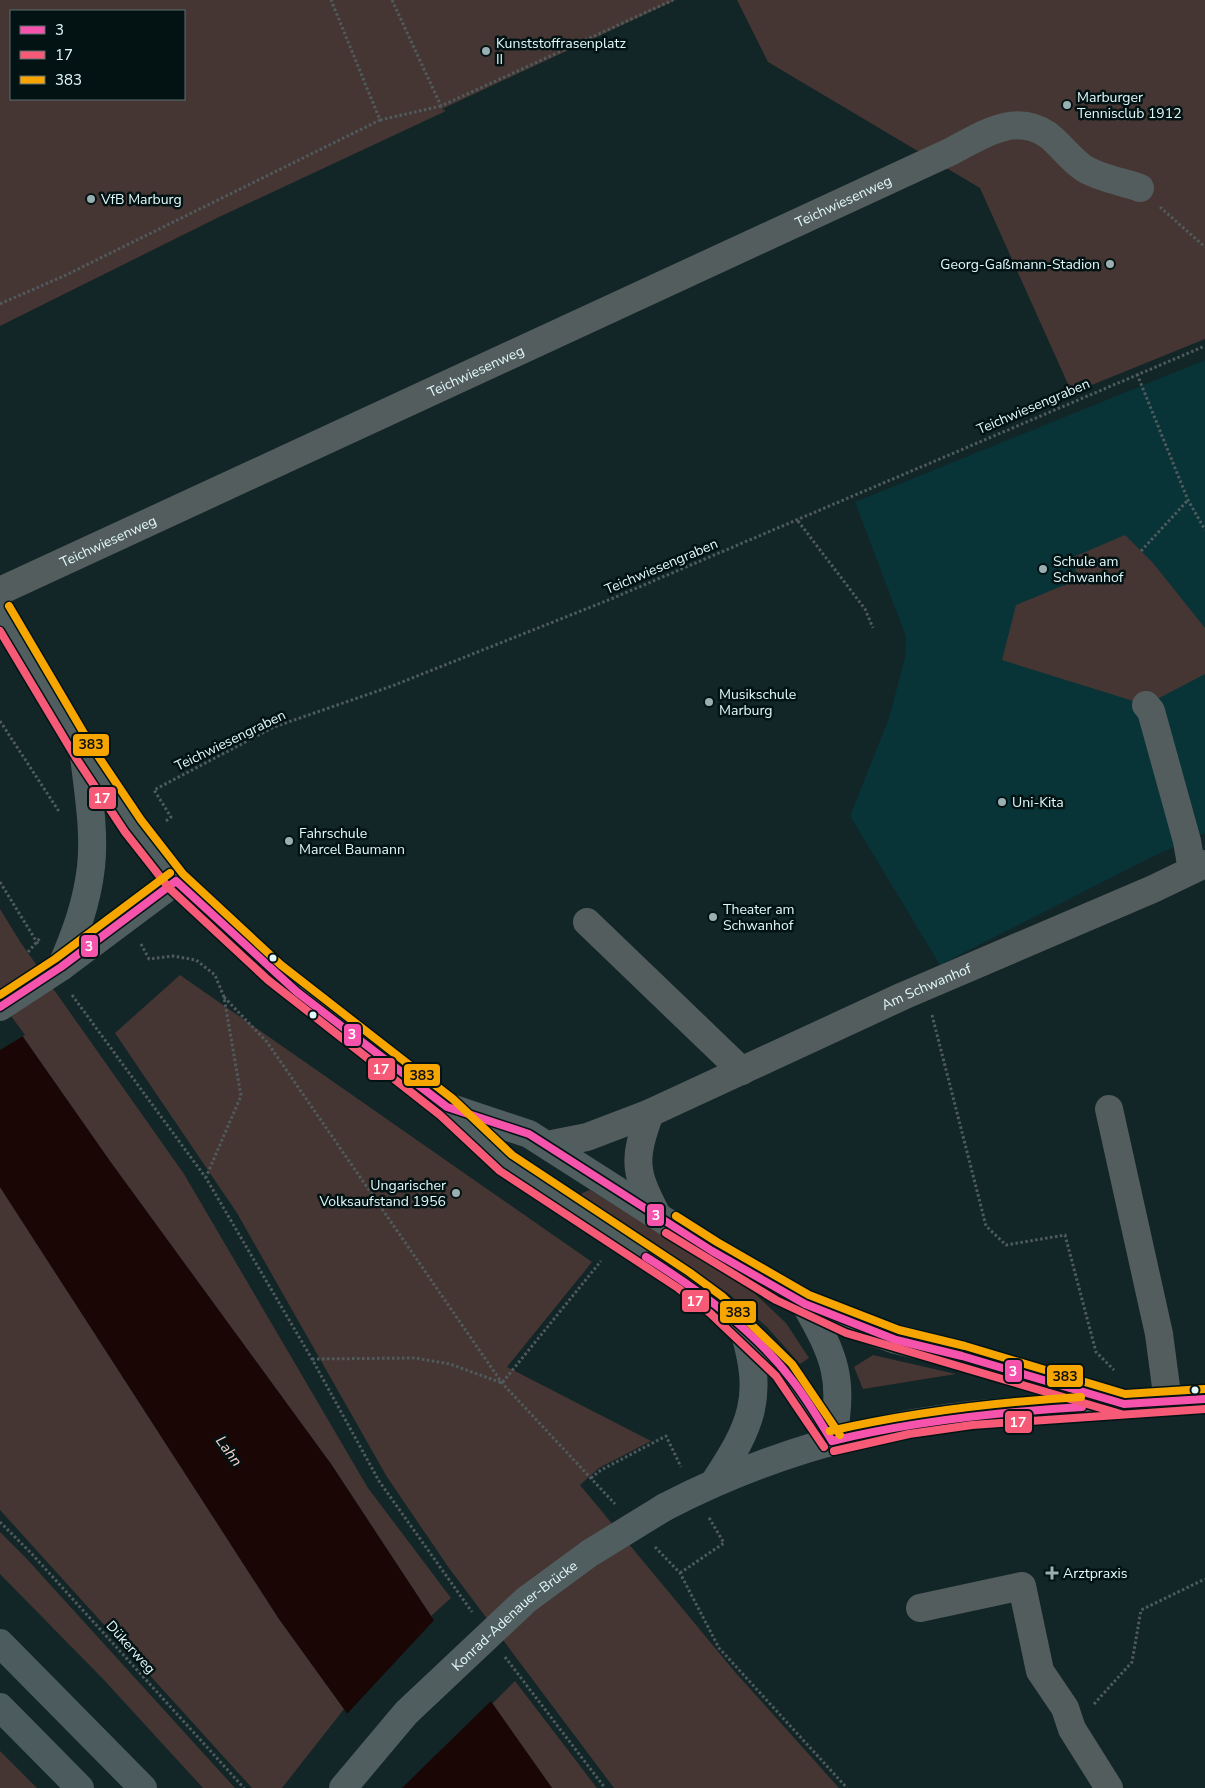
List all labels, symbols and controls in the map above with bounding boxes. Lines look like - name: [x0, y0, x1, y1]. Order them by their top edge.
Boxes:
- legend: [10, 10, 185, 100]
- text: 3: [55, 20, 64, 40]
- place label: Kunststoffrasenplatz II: [496, 34, 626, 69]
- text: 17: [55, 45, 73, 65]
- marker: Kunststoffrasenplatz II: [480, 45, 492, 57]
- text: 383: [55, 70, 82, 90]
- place label: Marburger Tennisclub 1912: [1077, 88, 1182, 123]
- marker: Marburger Tennisclub 1912: [1061, 99, 1073, 111]
- street label: Teichwiesenweg: [792, 171, 895, 232]
- place label: VfB Marburg: [100, 190, 182, 209]
- marker: VfB Marburg: [85, 193, 97, 205]
- place label: Georg-Gaßmann-Stadion: [940, 255, 1100, 274]
- marker: Georg-Gaßmann-Stadion: [1104, 258, 1116, 270]
- street label: Teichwiesenweg: [425, 341, 527, 402]
- street label: Teichwiesengraben: [974, 374, 1093, 439]
- street label: Teichwiesenweg: [57, 511, 160, 572]
- street label: Teichwiesengraben: [602, 534, 721, 599]
- place label: Schule am Schwanhof: [1053, 552, 1124, 587]
- marker: Schule am Schwanhof: [1037, 563, 1049, 575]
- place label: Musikschule Marburg: [719, 685, 796, 720]
- marker: Musikschule Marburg: [703, 696, 715, 708]
- street label: Teichwiesengraben: [172, 705, 289, 776]
- line badge: 383: [72, 733, 110, 757]
- text: 383: [78, 735, 104, 754]
- line badge: 17: [88, 786, 117, 810]
- text: 17: [94, 789, 110, 808]
- place label: Uni-Kita: [1012, 793, 1064, 812]
- marker: Uni-Kita: [996, 796, 1008, 808]
- place label: Fahrschule Marcel Baumann: [299, 824, 405, 859]
- marker: Fahrschule Marcel Baumann: [283, 835, 295, 847]
- place label: Theater am Schwanhof: [723, 900, 795, 935]
- marker: Theater am Schwanhof: [707, 911, 719, 923]
- line badge: 3: [80, 934, 99, 958]
- text: 3: [85, 937, 93, 956]
- unlabelled marker: [268, 953, 278, 963]
- street label: Am Schwanhof: [878, 959, 974, 1015]
- unlabelled marker: [308, 1010, 318, 1020]
- line badge: 3: [343, 1023, 362, 1047]
- text: 3: [348, 1025, 356, 1044]
- line badge: 17: [367, 1057, 396, 1081]
- text: 17: [373, 1060, 389, 1079]
- line badge: 383: [403, 1063, 441, 1087]
- text: 383: [409, 1066, 435, 1085]
- place label: Ungarischer Volksaufstand 1956: [318, 1176, 446, 1211]
- marker: Ungarischer Volksaufstand 1956: [450, 1187, 462, 1199]
- line badge: 3: [646, 1203, 665, 1227]
- text: 3: [652, 1206, 660, 1225]
- line badge: 17: [681, 1289, 710, 1313]
- text: 17: [687, 1292, 703, 1311]
- line badge: 383: [719, 1300, 757, 1324]
- text: 383: [725, 1303, 751, 1322]
- line badge: 3: [1004, 1359, 1023, 1383]
- text: 3: [1009, 1362, 1017, 1381]
- line badge: 383: [1046, 1364, 1084, 1388]
- text: 383: [1052, 1367, 1078, 1386]
- unlabelled marker: [1190, 1385, 1200, 1395]
- line badge: 17: [1004, 1410, 1033, 1434]
- text: 17: [1010, 1413, 1026, 1432]
- water label: Lahn: [211, 1432, 247, 1470]
- street label: Konrad-Adenauer-Brücke: [448, 1556, 582, 1675]
- place label: Arztpraxis: [1063, 1564, 1128, 1583]
- marker: Arztpraxis: [1045, 1566, 1059, 1580]
- street label: Dükerweg: [102, 1617, 160, 1678]

